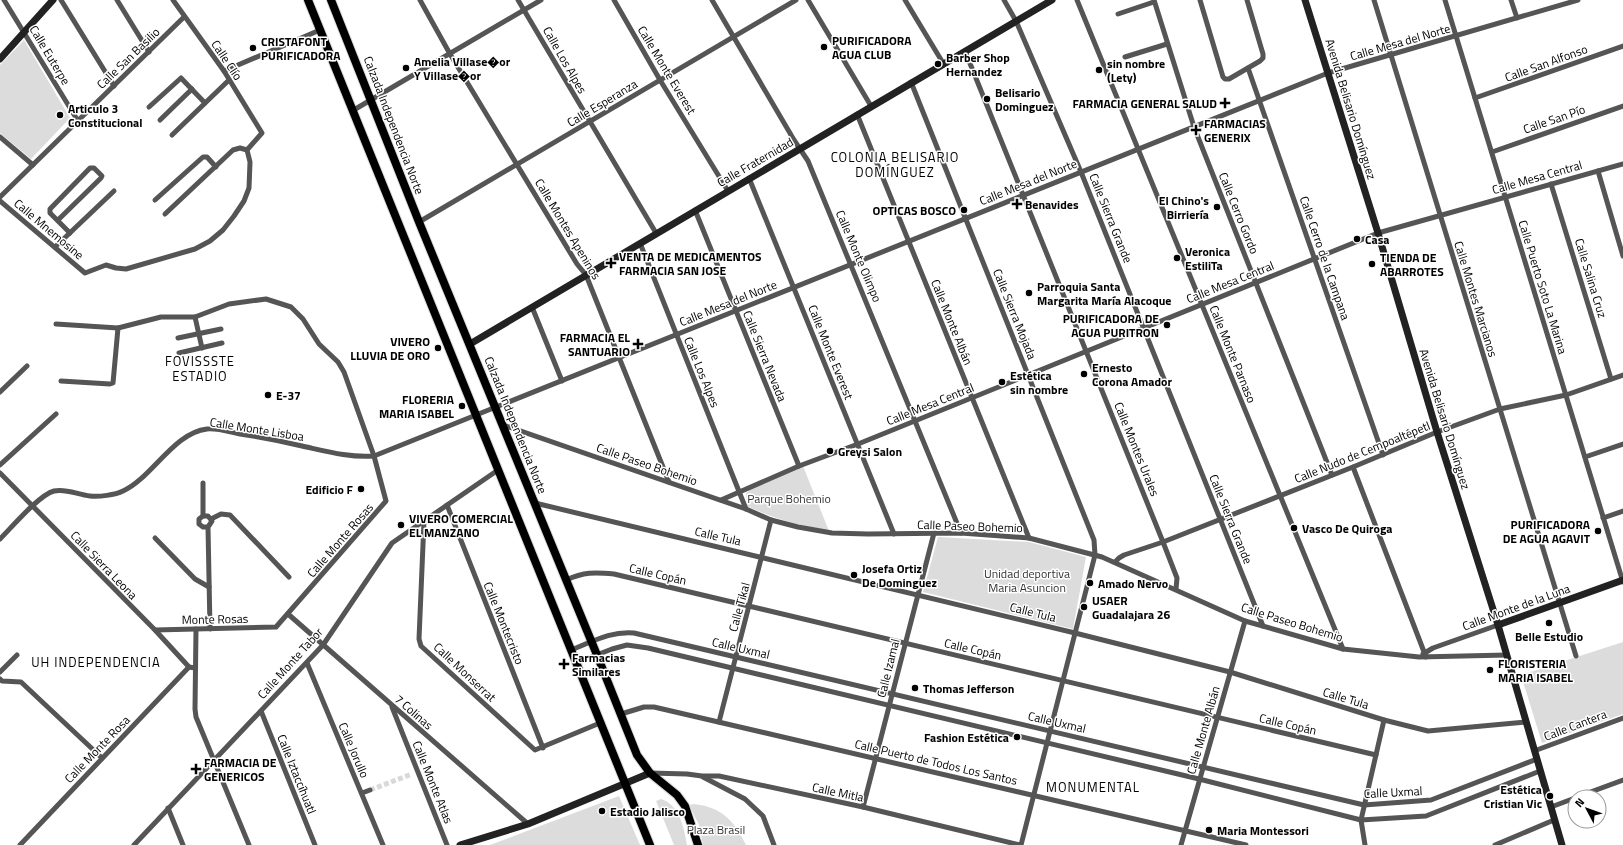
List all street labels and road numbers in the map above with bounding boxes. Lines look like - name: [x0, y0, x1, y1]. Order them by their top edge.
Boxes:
- street label: Calle Mesa del Norte: [1348, 19, 1452, 65]
- street label: Calle Euterpe: [25, 22, 75, 88]
- street label: Calle Monte Everest: [633, 22, 701, 119]
- street label: Calle San Basilio: [92, 23, 164, 93]
- street label: Calle Los Alpes: [538, 23, 592, 98]
- street label: Calle Clío: [207, 36, 247, 84]
- street label: Avenida Belisario Domínguez: [1321, 36, 1381, 182]
- street label: Calle San Alfonso: [1502, 39, 1590, 87]
- street label: Calzada Independencia Norte: [359, 53, 429, 197]
- street label: Calle Esperanza: [563, 74, 641, 132]
- street label: Calle San Pío: [1520, 100, 1588, 138]
- street label: Calle Fraternidad: [713, 132, 797, 192]
- street label: Calle Mesa del Norte: [976, 154, 1080, 210]
- street label: Calle Mesa Central: [1490, 155, 1584, 199]
- street label: Calle Cerro Gordo: [1214, 169, 1264, 257]
- street label: Calle Sierra Grande: [1084, 170, 1138, 266]
- street label: Calle Montes Apeninos: [530, 175, 606, 284]
- street label: Calle Cerro de la Campana: [1295, 193, 1355, 323]
- street label: Calle Mnemosine: [10, 194, 88, 264]
- street label: Calle Monte Olimpo: [831, 207, 887, 305]
- street label: Calle Puerto Soto La Marina: [1514, 218, 1572, 356]
- street label: Calle Salina Cruz: [1570, 236, 1612, 320]
- street label: Calle Montes Marcianos: [1449, 239, 1503, 360]
- street label: Calle Mesa Central: [1183, 256, 1277, 308]
- street label: Calle Sierra Mojada: [988, 266, 1042, 362]
- street label: Calle Mesa del Norte: [676, 275, 780, 331]
- street label: Calle Monte Albán: [926, 276, 978, 368]
- street label: Calle Monte Everest: [803, 302, 859, 403]
- street label: Calle Monte Parnaso: [1205, 302, 1261, 406]
- street label: Calle Sierra Nevada: [738, 307, 792, 405]
- street label: Calle Los Alpes: [679, 334, 725, 411]
- street label: Avenida Belisario Domínguez: [1415, 346, 1475, 492]
- street label: Calzada Independencia Norte: [480, 353, 552, 497]
- street label: Calle Mesa Central: [883, 378, 977, 430]
- street label: Calle Montes Urales: [1109, 399, 1165, 499]
- street label: Calle Monte Lisboa: [209, 412, 305, 446]
- street label: Calle Nudo de Cempoaltépetl: [1291, 416, 1433, 488]
- street label: Calle Paseo Bohemio: [594, 438, 700, 490]
- street label: Calle Sierra Grande: [1204, 471, 1258, 567]
- street label: Calle Monte Rosas: [302, 498, 378, 581]
- street label: Calle Paseo Bohemio: [917, 515, 1023, 537]
- street label: Calle Tula: [693, 521, 743, 551]
- street label: Calle Sierra Leona: [66, 526, 142, 604]
- street label: Calle Copán: [627, 558, 689, 590]
- street label: Calle Montecristo: [479, 579, 529, 667]
- street label: Calle Monte de la Luna: [1459, 579, 1573, 635]
- street label: Calle Tikal: [723, 580, 755, 634]
- street label: Calle Tula: [1008, 597, 1058, 627]
- street label: Calle Paseo Bohemio: [1239, 597, 1345, 647]
- street label: Monte Rosas: [182, 609, 249, 629]
- street label: Calle Monte Tabor: [253, 623, 327, 703]
- street label: Calle Uxmal: [710, 632, 772, 664]
- street label: Calle Copán: [942, 633, 1004, 665]
- street label: Calle Izamal: [872, 637, 904, 699]
- street label: Calle Monserrat: [429, 638, 501, 707]
- street label: Calle Tula: [1321, 682, 1371, 714]
- street label: Calle Monte Albán: [1181, 684, 1225, 776]
- street label: 7 Colinas: [391, 690, 438, 734]
- street label: Calle Cantera: [1541, 704, 1609, 746]
- street label: Calle Uxmal: [1026, 706, 1088, 738]
- street label: Calle Copán: [1257, 708, 1319, 740]
- street label: Calle Monte Rosa: [60, 711, 134, 787]
- street label: Calle Jorullo: [334, 719, 374, 781]
- street label: Calle Iztaccíhuatl: [272, 731, 322, 817]
- street label: Calle Puerto de Todos Los Santos: [853, 734, 1020, 790]
- street label: Calle Monte Atlas: [408, 738, 458, 827]
- street label: Calle Mitla: [810, 777, 866, 807]
- street label: Calle Uxmal: [1363, 781, 1423, 803]

